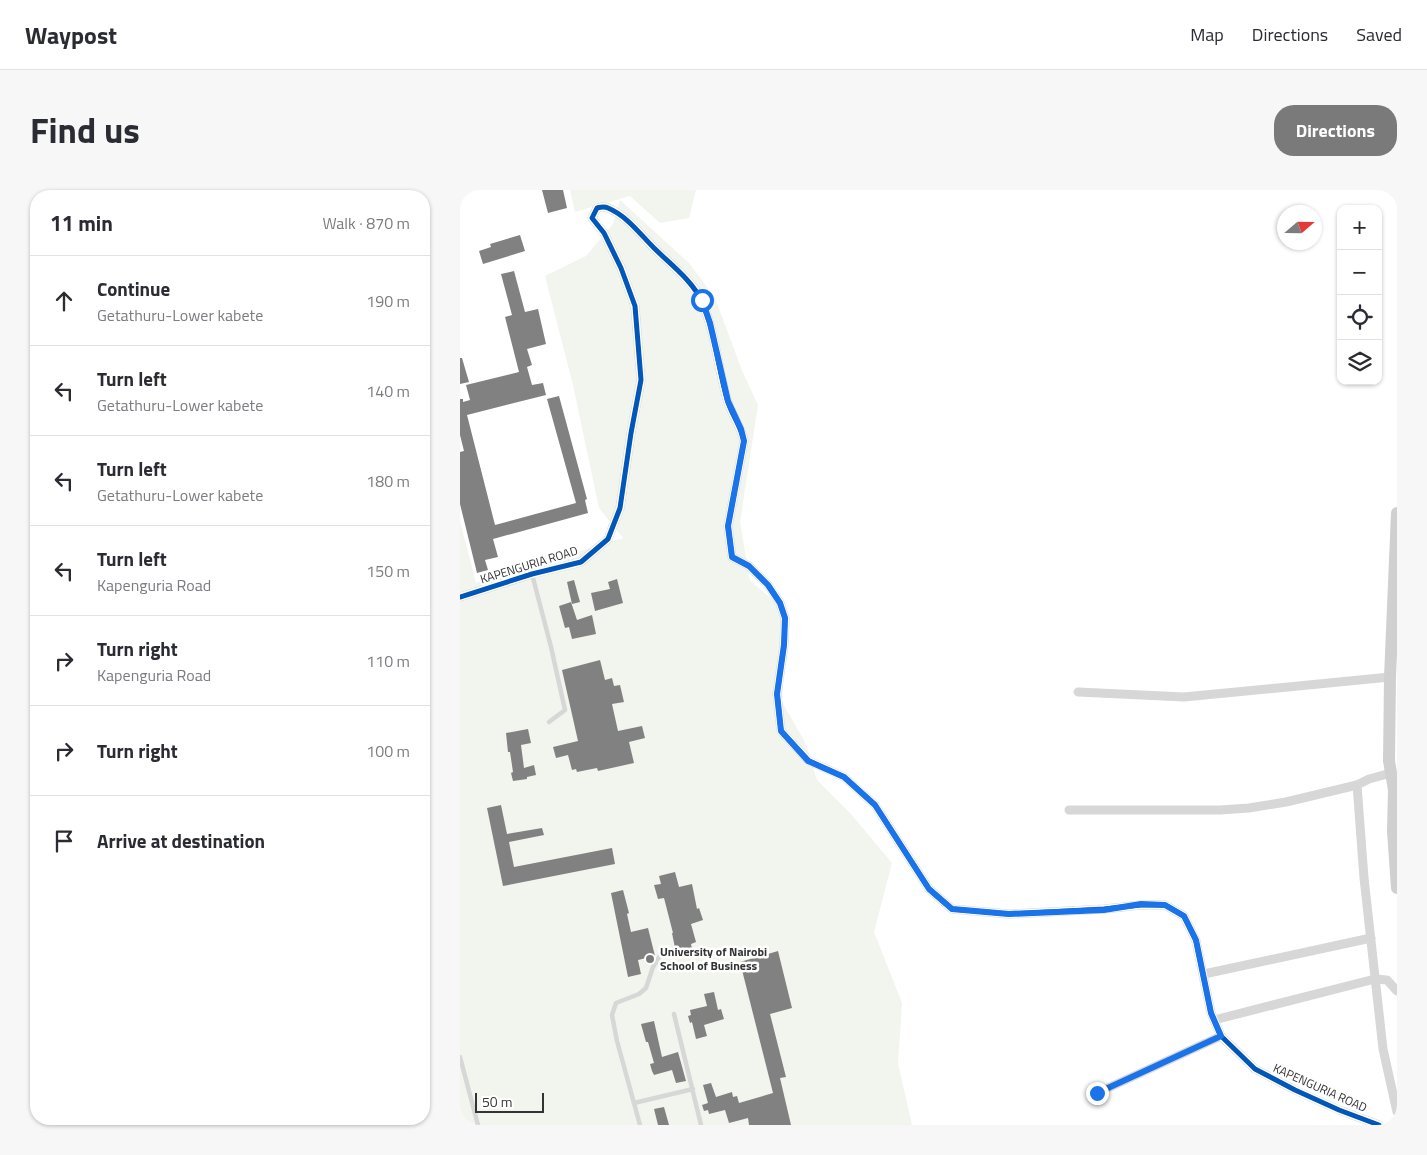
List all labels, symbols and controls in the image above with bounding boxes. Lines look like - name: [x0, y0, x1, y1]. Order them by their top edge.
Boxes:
- text: Waypost: [25, 17, 117, 53]
- text: Map: [1190, 21, 1224, 48]
- text: Directions: [1252, 21, 1328, 48]
- text: Saved: [1356, 21, 1402, 48]
- text: Find us: [30, 103, 140, 157]
- button: Directions: [1274, 105, 1397, 156]
- north arrow: [1277, 205, 1322, 250]
- map controls: [1337, 205, 1382, 385]
- button: +: [1337, 205, 1382, 250]
- text: 11 min: [50, 207, 113, 239]
- text: Walk · 870 m: [322, 211, 410, 235]
- button: −: [1337, 250, 1382, 295]
- text: Continue: [97, 274, 170, 303]
- icon: ahead: [50, 287, 78, 315]
- text: 190 m: [366, 289, 410, 313]
- route start: [691, 289, 714, 312]
- button: locate: [1337, 295, 1382, 340]
- text: Getathuru-Lower kabete: [97, 303, 263, 327]
- button: layers: [1337, 340, 1382, 385]
- text: Turn left: [97, 364, 167, 393]
- icon: left: [50, 377, 78, 405]
- text: 140 m: [366, 379, 410, 403]
- text: Getathuru-Lower kabete: [97, 393, 263, 417]
- text: Turn left: [97, 454, 167, 483]
- icon: left: [50, 467, 78, 495]
- text: 180 m: [366, 469, 410, 493]
- text: Getathuru-Lower kabete: [97, 483, 263, 507]
- street label: KAPENGURIA ROAD: [478, 541, 580, 588]
- text: Turn left: [97, 544, 167, 573]
- icon: left: [50, 557, 78, 585]
- text: 150 m: [366, 559, 410, 583]
- text: Kapenguria Road: [97, 573, 211, 597]
- text: Turn right: [97, 634, 178, 663]
- icon: right: [50, 647, 78, 675]
- text: 110 m: [366, 649, 410, 673]
- text: Kapenguria Road: [97, 663, 211, 687]
- text: Turn right: [97, 736, 178, 765]
- icon: right: [50, 737, 78, 765]
- text: 100 m: [366, 739, 410, 763]
- text: Arrive at destination: [97, 826, 265, 855]
- icon: arrive: [50, 827, 78, 855]
- place label: University of Nairobi School of Business: [660, 942, 767, 975]
- marker: University of Nairobi School of Business: [644, 953, 656, 965]
- street label: KAPENGURIA ROAD: [1270, 1058, 1371, 1117]
- route end: [1086, 1082, 1109, 1105]
- scale bar: [475, 1090, 544, 1113]
- text: 50 m: [482, 1091, 512, 1112]

